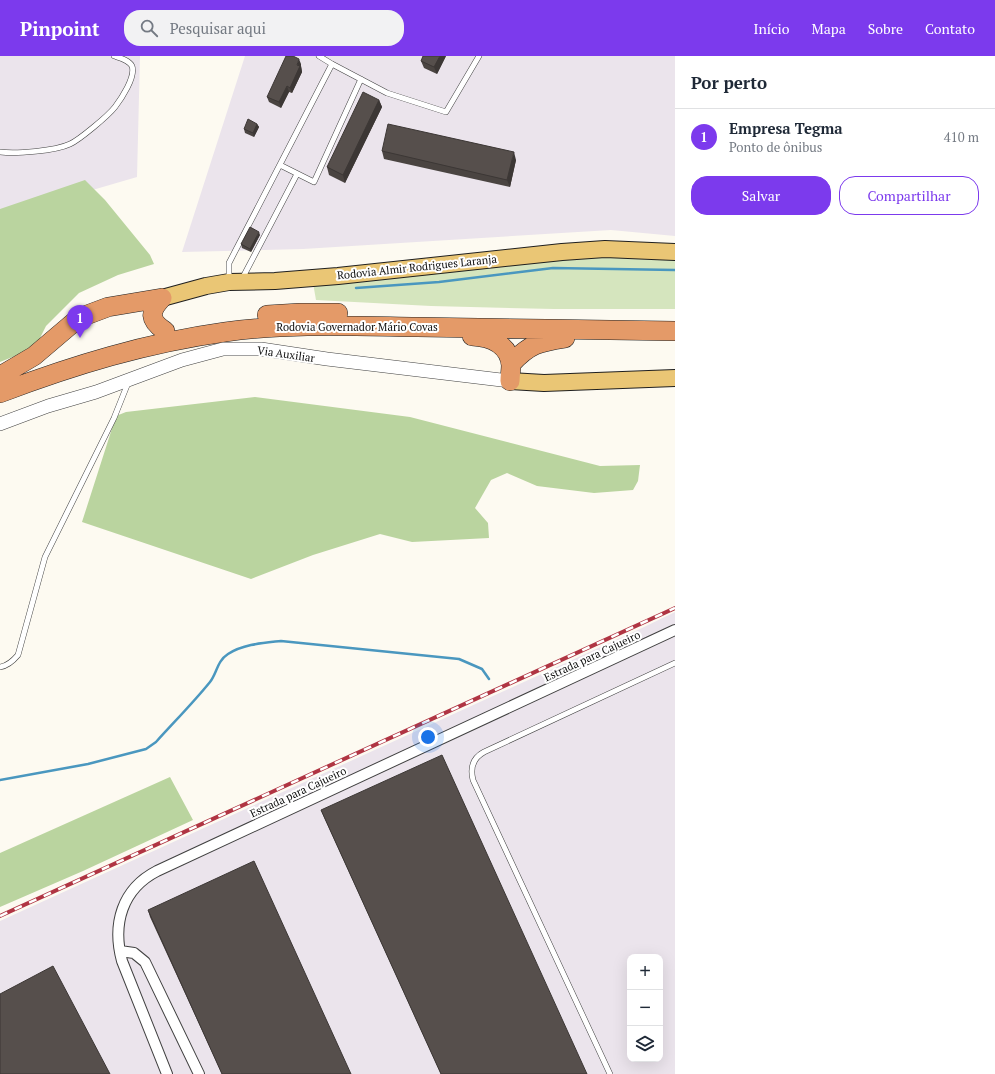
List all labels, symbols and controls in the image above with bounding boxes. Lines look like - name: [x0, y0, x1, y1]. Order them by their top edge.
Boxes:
- search box: [124, 10, 404, 46]
- text: Pinpoint: [20, 16, 100, 41]
- icon: search: [138, 17, 160, 39]
- text: Pesquisar aqui: [170, 18, 266, 38]
- text: Início: [754, 19, 790, 38]
- text: Mapa: [812, 19, 846, 38]
- text: Sobre: [868, 19, 903, 38]
- text: Contato: [925, 19, 975, 38]
- text: Por perto: [691, 71, 767, 94]
- text: Empresa Tegma: [729, 118, 843, 138]
- text: 1: [700, 128, 708, 146]
- text: 410 m: [944, 128, 979, 146]
- text: Ponto de ônibus: [729, 138, 822, 156]
- button: Salvar: [691, 176, 831, 215]
- button: Compartilhar: [839, 176, 979, 215]
- street label: Rodovia Almir Rodrigues Laranja: [336, 252, 498, 282]
- pin: 1: [67, 305, 93, 338]
- street label: Rodovia Governador Mário Covas: [276, 320, 438, 334]
- street label: Via Auxiliar: [256, 343, 317, 365]
- street label: Estrada para Cajueiro: [542, 627, 642, 685]
- your location: [418, 727, 438, 747]
- street label: Estrada para Cajueiro: [248, 763, 348, 821]
- map controls: [627, 954, 663, 1062]
- button: +: [627, 954, 663, 990]
- button: −: [627, 990, 663, 1026]
- button: layers: [627, 1026, 663, 1062]

